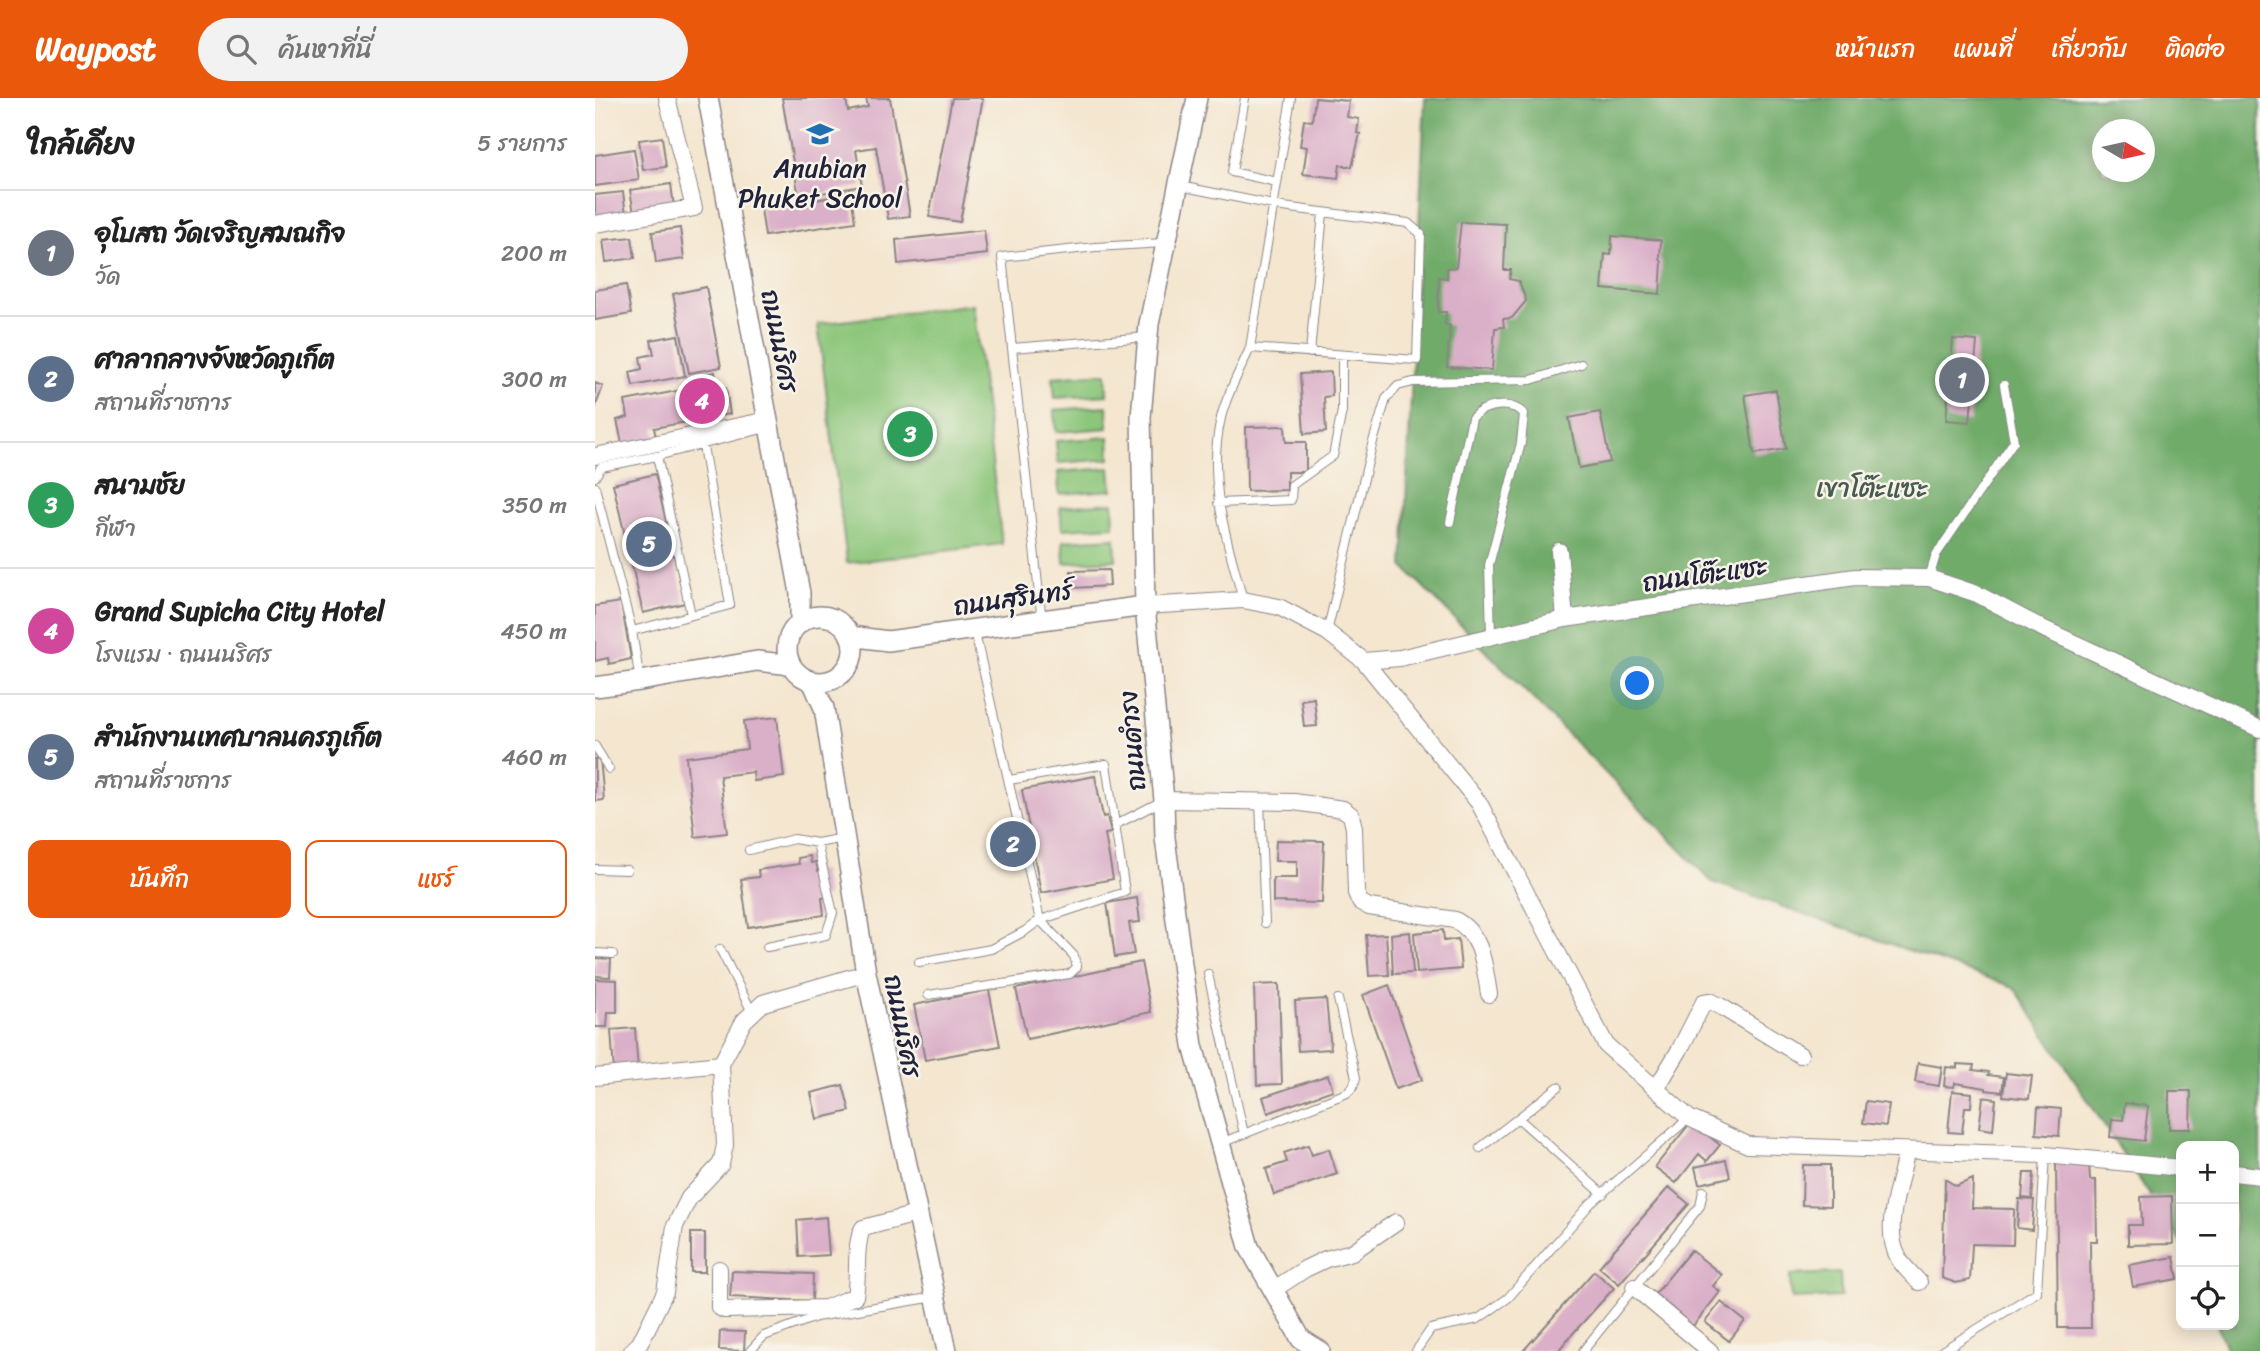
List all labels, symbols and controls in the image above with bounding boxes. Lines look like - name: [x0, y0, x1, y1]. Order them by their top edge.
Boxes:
- search box: [198, 18, 688, 81]
- text: Waypost: [35, 20, 156, 78]
- text: ค้นหาที่นี่: [278, 26, 372, 72]
- text: หน้าแรก: [1835, 28, 1915, 70]
- text: แผนที่: [1953, 28, 2013, 70]
- text: เกี่ยวกับ: [2051, 28, 2127, 70]
- text: ติดต่อ: [2165, 28, 2225, 70]
- icon: search: [222, 30, 260, 68]
- text: ใกล้เคียง: [28, 117, 135, 171]
- school or university icon: Anubian Phuket School: [805, 119, 835, 149]
- north arrow: [2092, 119, 2155, 182]
- text: 5 รายการ: [477, 123, 567, 164]
- place label: Anubian Phuket School: [738, 145, 903, 221]
- text: อุโบสถ วัดเจริญสมณกิจ: [95, 210, 345, 256]
- text: 1: [46, 233, 56, 274]
- text: 200 m: [501, 233, 567, 274]
- text: วัด: [95, 256, 120, 297]
- street label: ถนนนริศร: [747, 285, 813, 398]
- text: ศาลากลางจังหวัดภูเก็ต: [95, 336, 335, 382]
- pin: 1: [1939, 354, 1985, 406]
- text: 2: [44, 359, 58, 400]
- text: 300 m: [502, 359, 567, 400]
- pin: 4: [679, 375, 725, 427]
- text: สถานที่ราชการ: [95, 382, 231, 423]
- pin: 3: [887, 408, 933, 460]
- text: สนามชัย: [95, 462, 185, 508]
- park label: เขาโต๊ะแซะ: [1816, 465, 1928, 511]
- text: 3: [45, 485, 57, 526]
- text: 350 m: [502, 485, 567, 526]
- text: กีฬา: [95, 508, 136, 549]
- pin: 5: [626, 518, 672, 570]
- street label: ถนนโต๊ะแซะ: [1639, 542, 1771, 606]
- street label: ถนนสุรินทร์: [950, 566, 1081, 629]
- text: Grand Supicha City Hotel: [95, 588, 385, 634]
- text: 4: [44, 611, 58, 652]
- text: 450 m: [500, 611, 567, 652]
- text: โรงแรม · ถนนนริศร: [95, 634, 272, 675]
- your location: [1620, 666, 1654, 700]
- street label: ถนนดำรง: [1105, 689, 1159, 793]
- text: สำนักงานเทศบาลนครภูเก็ต: [95, 714, 382, 760]
- text: 5: [44, 737, 58, 778]
- text: 460 m: [501, 737, 567, 778]
- text: สถานที่ราชการ: [95, 760, 231, 801]
- pin: 2: [990, 818, 1036, 870]
- button: บันทึก: [28, 840, 291, 918]
- button: แชร์: [305, 840, 567, 918]
- street label: ถนนนริศร: [870, 970, 936, 1083]
- map controls: [2176, 1141, 2239, 1330]
- button: +: [2176, 1141, 2239, 1204]
- button: −: [2176, 1204, 2239, 1267]
- button: locate: [2176, 1267, 2239, 1330]

